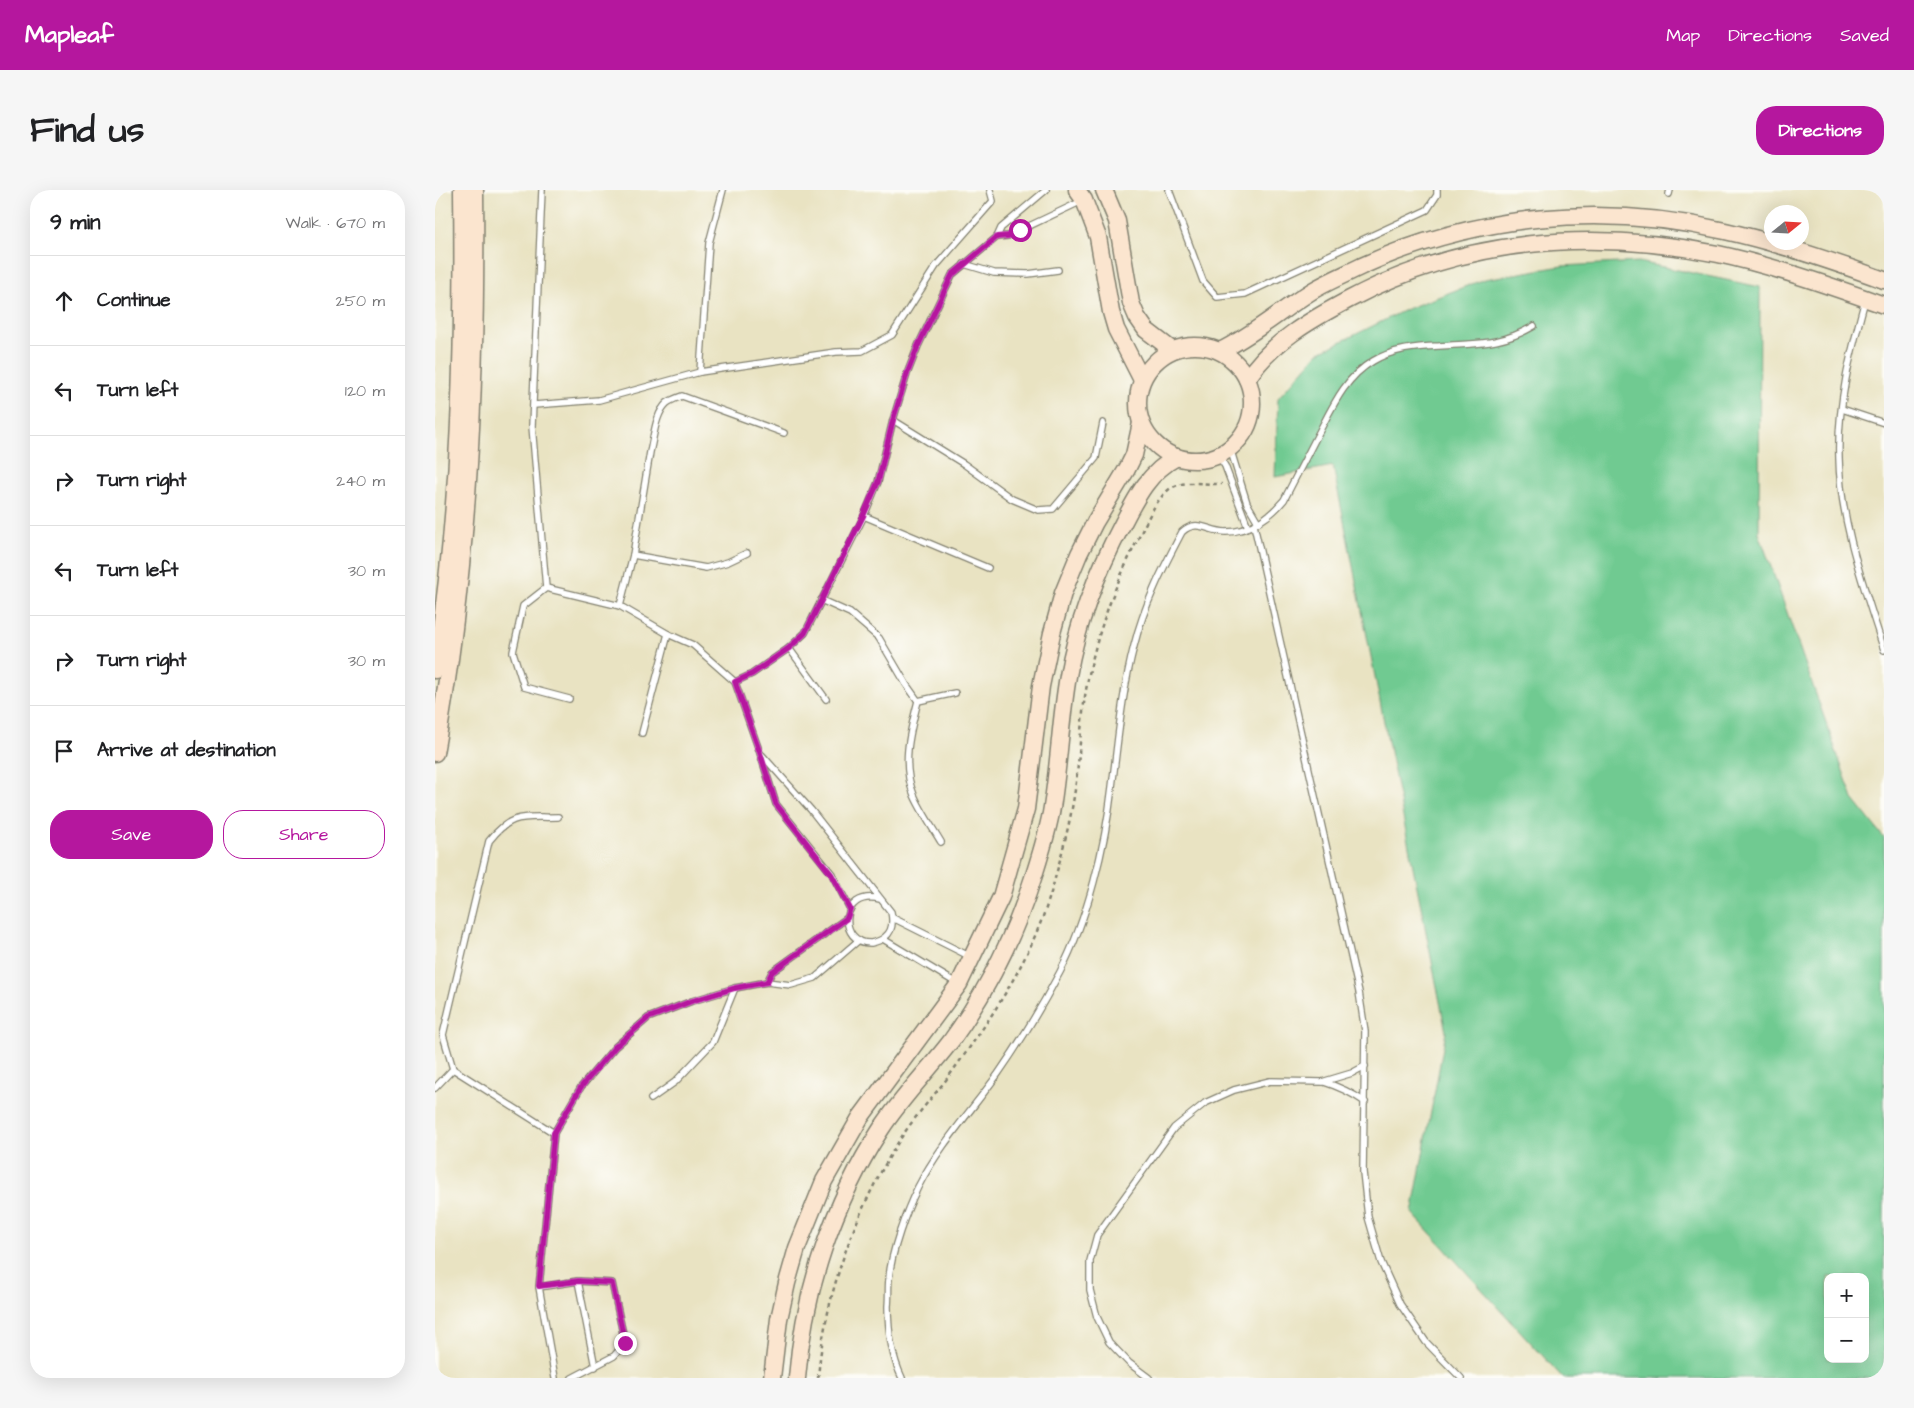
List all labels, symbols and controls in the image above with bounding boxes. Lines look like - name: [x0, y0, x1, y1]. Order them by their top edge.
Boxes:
- text: Mapleaf: [25, 18, 114, 52]
- text: Map: [1666, 23, 1700, 48]
- text: Directions: [1728, 23, 1812, 48]
- text: Saved: [1840, 23, 1889, 48]
- text: Find us: [30, 106, 144, 155]
- button: Directions: [1756, 106, 1884, 155]
- north arrow: [1764, 205, 1809, 250]
- text: 9 min: [50, 208, 100, 237]
- text: Walk · 670 m: [286, 212, 385, 234]
- route start: [1009, 219, 1032, 242]
- icon: ahead: [50, 287, 78, 315]
- text: Continue: [97, 287, 171, 314]
- text: 250 m: [336, 290, 385, 312]
- icon: left: [50, 377, 78, 405]
- text: Turn left: [97, 377, 178, 404]
- text: 120 m: [345, 380, 385, 402]
- icon: right: [50, 467, 78, 495]
- text: Turn right: [97, 467, 186, 494]
- text: 240 m: [336, 470, 385, 492]
- icon: left: [50, 557, 78, 585]
- text: Turn left: [97, 557, 178, 584]
- text: 30 m: [348, 560, 385, 582]
- icon: right: [50, 647, 78, 675]
- text: Turn right: [97, 647, 186, 674]
- text: 30 m: [348, 650, 385, 672]
- icon: arrive: [50, 737, 78, 765]
- text: Arrive at destination: [97, 737, 276, 764]
- button: Save: [50, 810, 213, 859]
- button: Share: [223, 810, 385, 859]
- map controls: [1824, 1273, 1869, 1363]
- button: +: [1824, 1273, 1869, 1318]
- button: −: [1824, 1318, 1869, 1363]
- route end: [614, 1332, 637, 1355]

